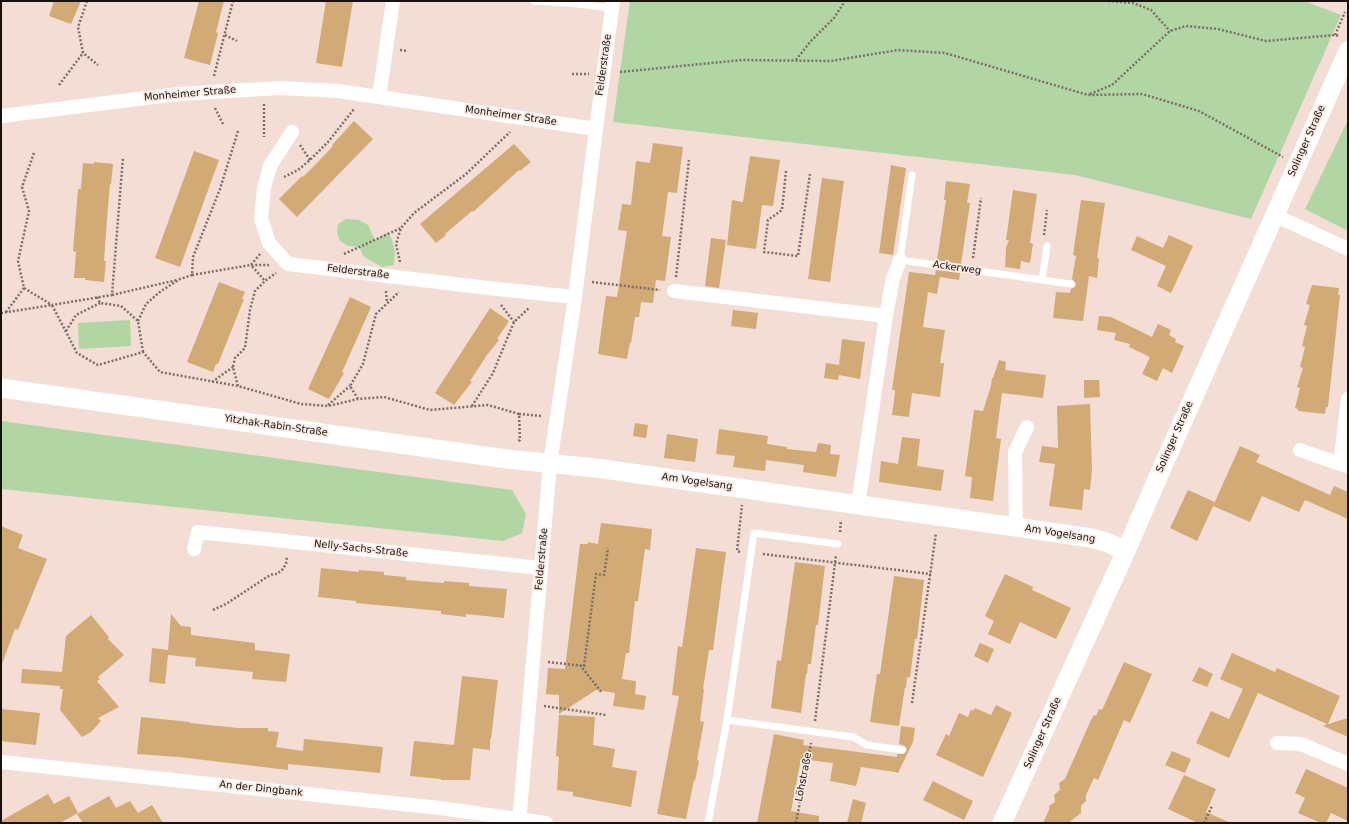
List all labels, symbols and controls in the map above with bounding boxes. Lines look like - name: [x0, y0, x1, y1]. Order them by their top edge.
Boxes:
- street label: Felderstraße: [594, 33, 614, 97]
- street label: Monheimer Straße: [143, 84, 237, 104]
- street label: Solinger Straße: [1286, 103, 1328, 179]
- street label: Monheimer Straße: [464, 104, 558, 128]
- street label: Ackerweg: [932, 259, 982, 277]
- street label: Felderstraße: [326, 262, 390, 282]
- street label: Solinger Straße: [1154, 399, 1196, 475]
- street label: Yitzhak-Rabin-Straße: [223, 413, 329, 439]
- street label: Am Vogelsang: [661, 471, 733, 493]
- street label: Am Vogelsang: [1024, 523, 1096, 545]
- street label: Felderstraße: [533, 527, 551, 591]
- street label: Nelly-Sachs-Straße: [313, 538, 409, 560]
- street label: Solinger Straße: [1022, 695, 1064, 771]
- street label: Löhstraße: [793, 751, 815, 803]
- street label: An der Dingbank: [219, 779, 303, 799]

